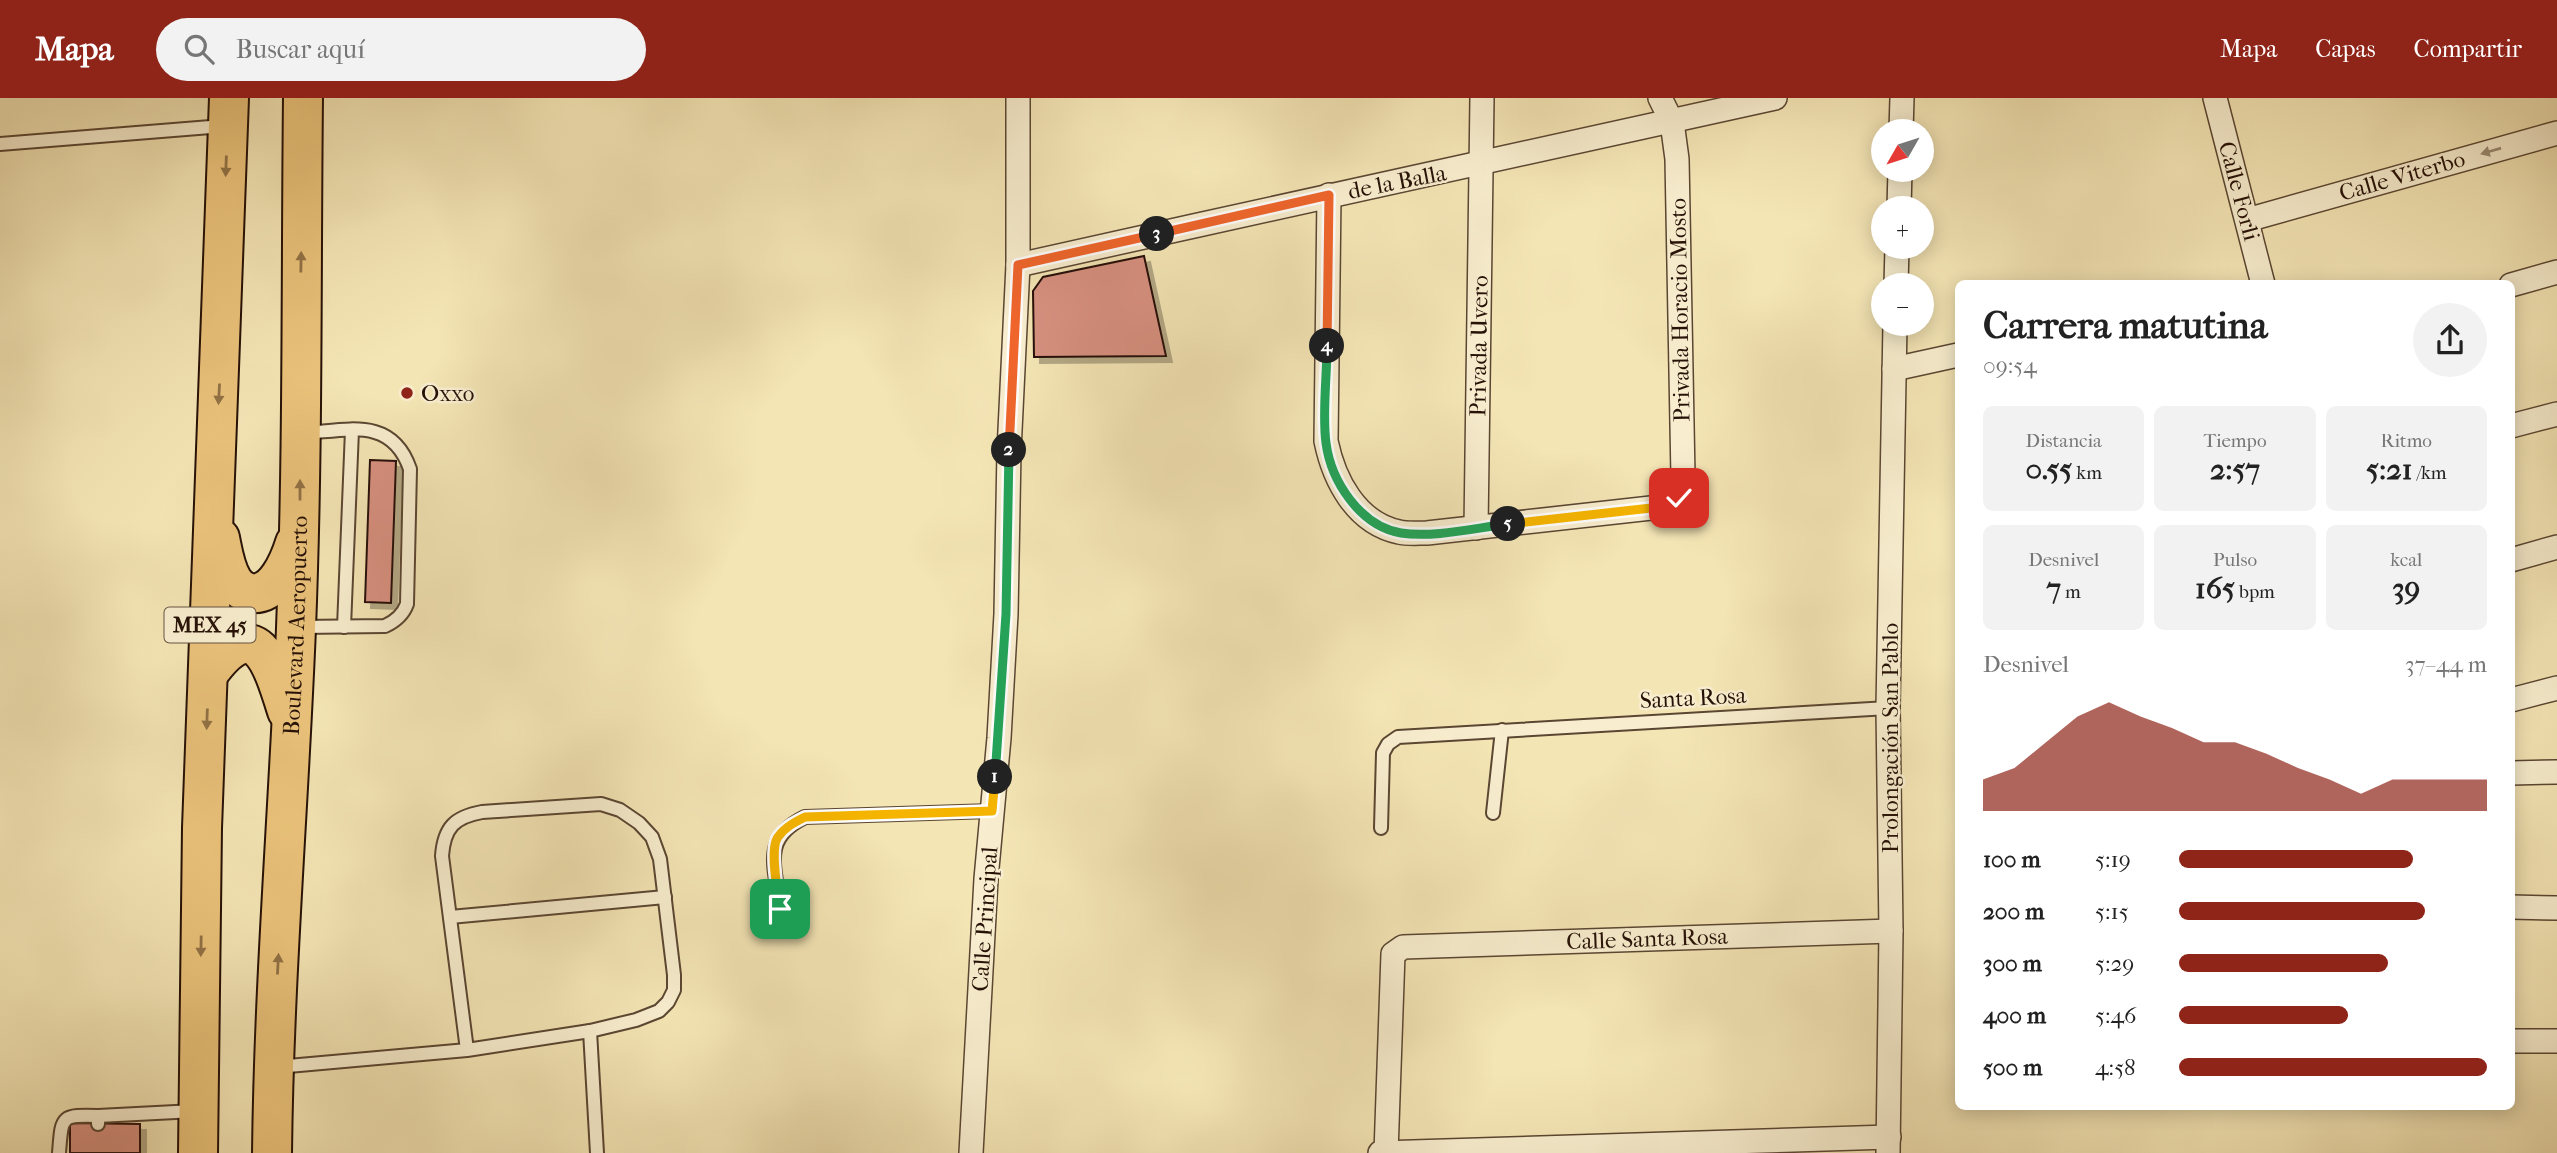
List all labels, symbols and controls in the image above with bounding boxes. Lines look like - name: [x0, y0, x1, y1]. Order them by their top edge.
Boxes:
- search box: [156, 18, 646, 81]
- text: Mapa: [35, 30, 114, 69]
- icon: search: [180, 30, 218, 68]
- text: Buscar aquí: [236, 34, 365, 65]
- text: Mapa: [2220, 35, 2277, 63]
- text: Capas: [2315, 35, 2376, 63]
- text: Compartir: [2414, 35, 2522, 63]
- north arrow: [1871, 119, 1934, 182]
- map controls: [1871, 119, 1934, 336]
- street label: Calle Forli: [2213, 138, 2265, 244]
- street label: Calle Viterbo: [2336, 145, 2468, 207]
- one-way arrow: [2480, 146, 2502, 157]
- one-way arrow: [221, 155, 232, 177]
- street label: de la Balla: [1345, 159, 1449, 205]
- button: +: [1871, 196, 1934, 259]
- street label: Privada Horacio Mosto: [1665, 198, 1695, 422]
- pin: 3: [1140, 216, 1174, 252]
- text: 3: [1153, 222, 1160, 244]
- one-way arrow: [295, 251, 307, 273]
- button: −: [1871, 273, 1934, 336]
- street label: Privada Uvero: [1464, 275, 1494, 417]
- text: Carrera matutina: [1983, 303, 2267, 348]
- button: share: [2413, 303, 2487, 377]
- pin: 4: [1310, 328, 1344, 364]
- text: 4: [1321, 334, 1332, 356]
- text: 09:54: [1983, 352, 2037, 379]
- place label: Oxxo: [421, 380, 474, 407]
- one-way arrow: [213, 383, 224, 405]
- marker: Oxxo: [399, 385, 415, 401]
- text: Distancia: [2025, 430, 2102, 452]
- text: Tiempo: [2203, 430, 2267, 452]
- text: Ritmo: [2381, 430, 2432, 452]
- pin: 2: [992, 432, 1026, 468]
- text: 2: [1004, 438, 1013, 460]
- text: 0.55: [2025, 452, 2072, 487]
- text: 2:57: [2210, 452, 2260, 487]
- text: 5:21: [2366, 452, 2412, 487]
- text: km: [2072, 462, 2102, 484]
- text: /km: [2412, 462, 2447, 484]
- pin: [1649, 468, 1709, 528]
- one-way arrow: [294, 479, 306, 501]
- icon: check: [1660, 479, 1698, 517]
- pin: 5: [1490, 506, 1526, 542]
- text: 5: [1503, 512, 1512, 534]
- street label: Boulevard Aeropuerto: [277, 515, 313, 736]
- text: Desnivel: [2028, 549, 2099, 571]
- text: Pulso: [2213, 549, 2257, 571]
- text: kcal: [2390, 549, 2422, 571]
- text: 7: [2046, 571, 2061, 606]
- text: 165: [2195, 571, 2235, 606]
- text: 39: [2392, 571, 2420, 606]
- text: m: [2061, 581, 2081, 603]
- text: bpm: [2235, 581, 2275, 603]
- road number: MEX 45: [164, 608, 256, 642]
- street label: Prolongación San Pablo: [1877, 623, 1904, 853]
- text: Desnivel: [1983, 651, 2069, 678]
- text: 37–44 m: [2405, 651, 2487, 678]
- street label: Santa Rosa: [1639, 682, 1747, 714]
- one-way arrow: [201, 708, 212, 730]
- pin: 1: [978, 760, 1012, 794]
- text: 1: [991, 765, 998, 787]
- street label: Calle Principal: [966, 845, 1004, 992]
- text: 100 m: [1983, 846, 2041, 873]
- text: 5:19: [2095, 846, 2131, 873]
- pin: [750, 879, 810, 939]
- icon: arrive: [761, 890, 799, 928]
- text: 200 m: [1983, 898, 2044, 925]
- text: 5:15: [2095, 898, 2129, 925]
- street label: Calle Santa Rosa: [1566, 923, 1729, 955]
- one-way arrow: [195, 935, 207, 957]
- text: 300 m: [1983, 950, 2042, 977]
- text: 5:29: [2095, 950, 2134, 977]
- one-way arrow: [273, 953, 284, 975]
- text: 400 m: [1983, 1002, 2046, 1029]
- text: 5:46: [2095, 1002, 2137, 1029]
- text: 500 m: [1983, 1054, 2042, 1081]
- text: 4:58: [2095, 1054, 2136, 1081]

